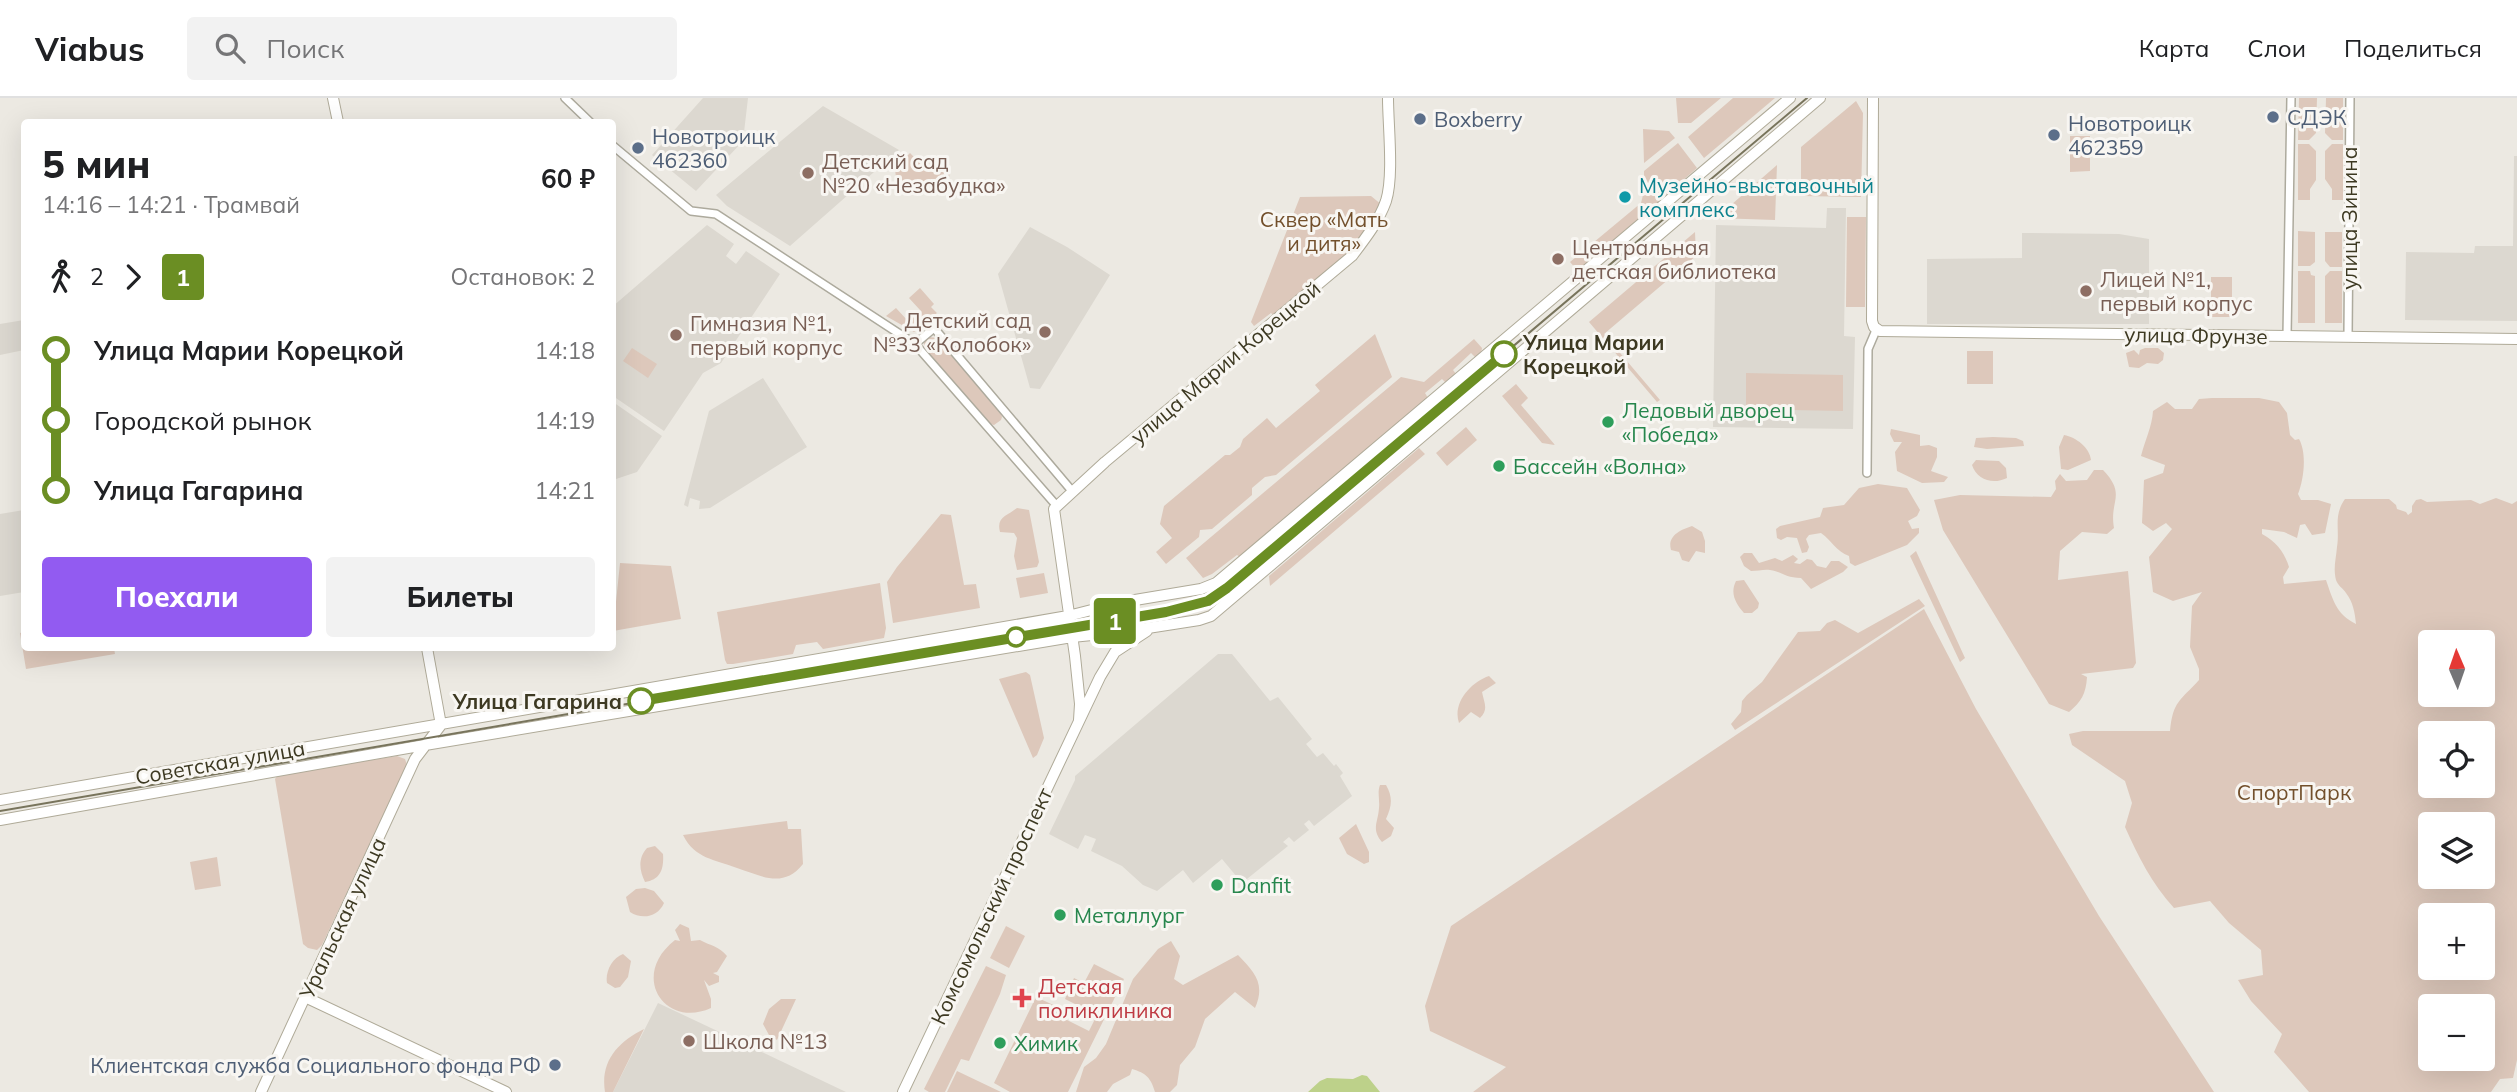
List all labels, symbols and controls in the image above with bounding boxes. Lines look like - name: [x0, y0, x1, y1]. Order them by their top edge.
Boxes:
- search box: [187, 17, 677, 80]
- text: Viabus: [35, 28, 145, 69]
- icon: search: [211, 29, 249, 67]
- text: Поиск: [267, 32, 344, 65]
- text: Карта: [2139, 33, 2209, 63]
- text: Слои: [2247, 33, 2306, 63]
- text: Поделиться: [2344, 33, 2482, 63]
- place label: СДЭК: [2287, 104, 2347, 130]
- place label: Boxberry: [1434, 106, 1522, 132]
- marker: СДЭК: [2265, 109, 2281, 125]
- place label: Новотроицк 462359: [2068, 110, 2192, 160]
- marker: Boxberry: [1412, 111, 1428, 127]
- place label: Новотроицк 462360: [652, 123, 776, 173]
- marker: Новотроицк 462359: [2046, 127, 2062, 143]
- text: 5 мин: [42, 140, 150, 188]
- marker: Новотроицк 462360: [630, 140, 646, 156]
- street label: улица Зинина: [2336, 146, 2362, 290]
- place label: Детский сад №20 «Незабудка»: [822, 148, 1005, 198]
- text: 60 ₽: [541, 162, 595, 195]
- marker: Детский сад №20 «Незабудка»: [800, 165, 816, 181]
- place label: Музейно-выставочный комплекс: [1639, 172, 1874, 222]
- marker: Музейно-выставочный комплекс: [1617, 189, 1633, 205]
- text: 14:16 – 14:21 · Трамвай: [42, 190, 300, 219]
- park label: Сквер «Мать и дитя»: [1260, 206, 1388, 256]
- place label: Центральная детская библиотека: [1572, 234, 1777, 284]
- marker: Центральная детская библиотека: [1550, 251, 1566, 267]
- icon: walk: [42, 258, 80, 296]
- icon: forward: [114, 258, 152, 296]
- text: 2: [90, 262, 104, 291]
- text: 1: [176, 262, 190, 292]
- text: Остановок: 2: [450, 262, 595, 291]
- place label: Лицей №1, первый корпус: [2100, 266, 2253, 316]
- street label: улица Марии Корецкой: [1125, 275, 1325, 449]
- marker: Лицей №1, первый корпус: [2078, 283, 2094, 299]
- place label: Детский сад №33 «Колобок»: [873, 307, 1031, 357]
- place label: Гимназия №1, первый корпус: [690, 310, 843, 360]
- street label: улица Фрунзе: [2124, 321, 2268, 349]
- marker: Детский сад №33 «Колобок»: [1037, 324, 1053, 340]
- marker: Гимназия №1, первый корпус: [668, 327, 684, 343]
- place label: Улица Марии Корецкой: [1522, 329, 1664, 379]
- text: Улица Марии Корецкой: [94, 334, 404, 367]
- text: 14:18: [535, 336, 595, 365]
- marker: Улица Марии Корецкой: [1491, 341, 1517, 367]
- place label: Ледовый дворец «Победа»: [1622, 397, 1794, 447]
- text: Городской рынок: [94, 404, 312, 437]
- text: 14:19: [535, 406, 595, 435]
- marker: Ледовый дворец «Победа»: [1600, 414, 1616, 430]
- place label: Бассейн «Волна»: [1513, 453, 1686, 479]
- marker: Бассейн «Волна»: [1491, 458, 1507, 474]
- text: Улица Гагарина: [94, 474, 303, 507]
- text: 14:21: [535, 476, 595, 505]
- button: Поехали: [42, 557, 312, 637]
- button: Билеты: [326, 557, 595, 637]
- line badge: 1: [1092, 598, 1138, 644]
- text: 1: [1108, 606, 1122, 636]
- unlabelled marker: [1006, 627, 1026, 647]
- north arrow: [2418, 630, 2496, 707]
- map controls: [2418, 630, 2495, 1071]
- place label: Улица Гагарина: [452, 688, 622, 714]
- marker: Улица Гагарина: [628, 688, 654, 714]
- button: locate: [2418, 721, 2495, 798]
- street label: Советская улица: [133, 734, 307, 790]
- park label: СпортПарк: [2237, 779, 2352, 805]
- street label: Комсомольский проспект: [925, 783, 1058, 1029]
- button: layers: [2418, 812, 2495, 889]
- street label: Уральская улица: [293, 833, 391, 1004]
- place label: Danfit: [1231, 872, 1291, 898]
- marker: Danfit: [1209, 877, 1225, 893]
- place label: Металлург: [1074, 902, 1185, 928]
- button: +: [2418, 903, 2495, 980]
- marker: Металлург: [1052, 907, 1068, 923]
- place label: Детская поликлиника: [1038, 973, 1173, 1023]
- marker: Детская поликлиника: [1012, 988, 1032, 1008]
- button: −: [2418, 994, 2495, 1071]
- place label: Школа №13: [703, 1028, 828, 1054]
- place label: Химик: [1014, 1030, 1079, 1056]
- marker: Школа №13: [681, 1033, 697, 1049]
- marker: Химик: [992, 1035, 1008, 1051]
- place label: Клиентская служба Социального фонда РФ: [90, 1052, 541, 1078]
- marker: Клиентская служба Социального фонда РФ: [547, 1057, 563, 1073]

